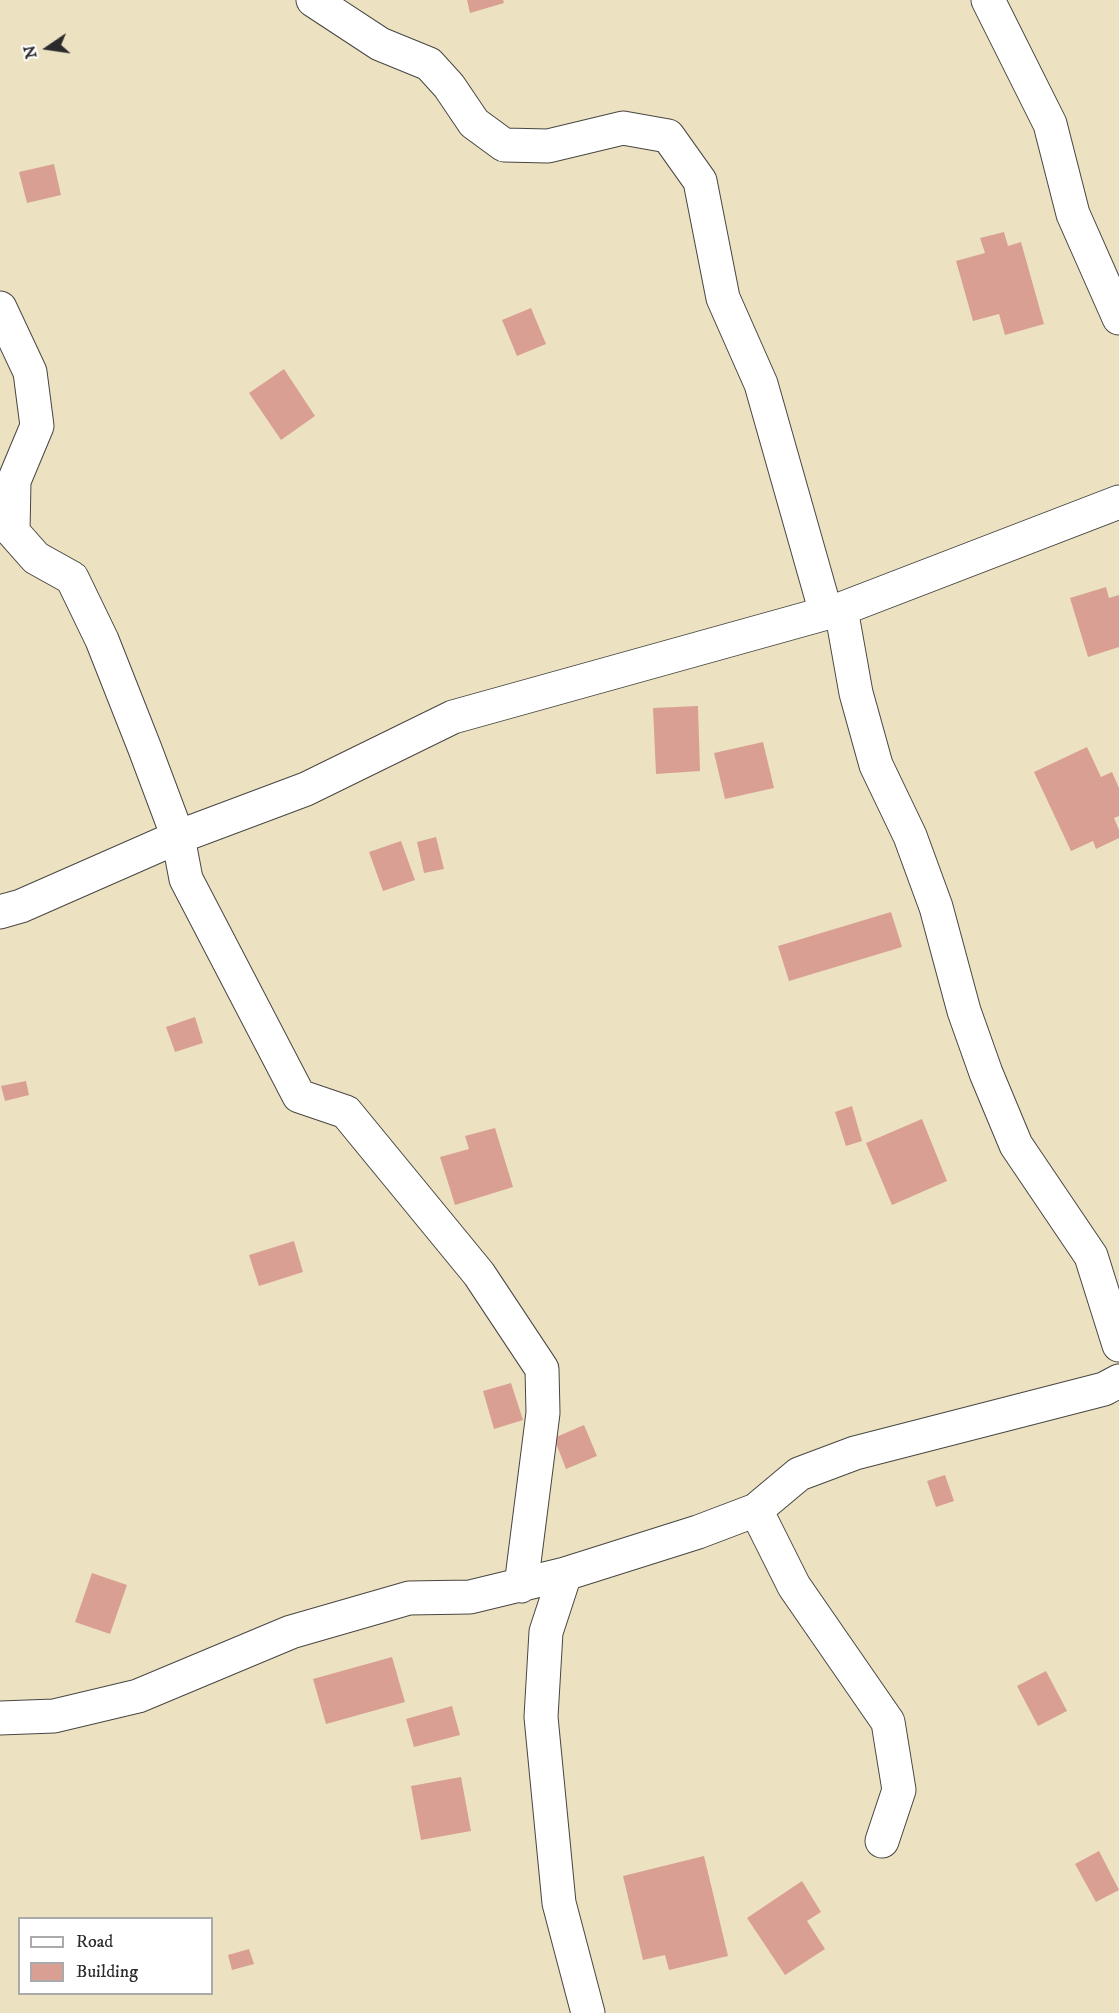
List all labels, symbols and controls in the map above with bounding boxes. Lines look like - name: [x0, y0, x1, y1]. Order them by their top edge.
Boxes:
- north arrow: [18, 18, 78, 78]
- text: N: [19, 43, 42, 61]
- legend: [18, 1917, 213, 1995]
- text: Road: [76, 1931, 113, 1953]
- text: Building: [76, 1961, 138, 1983]

